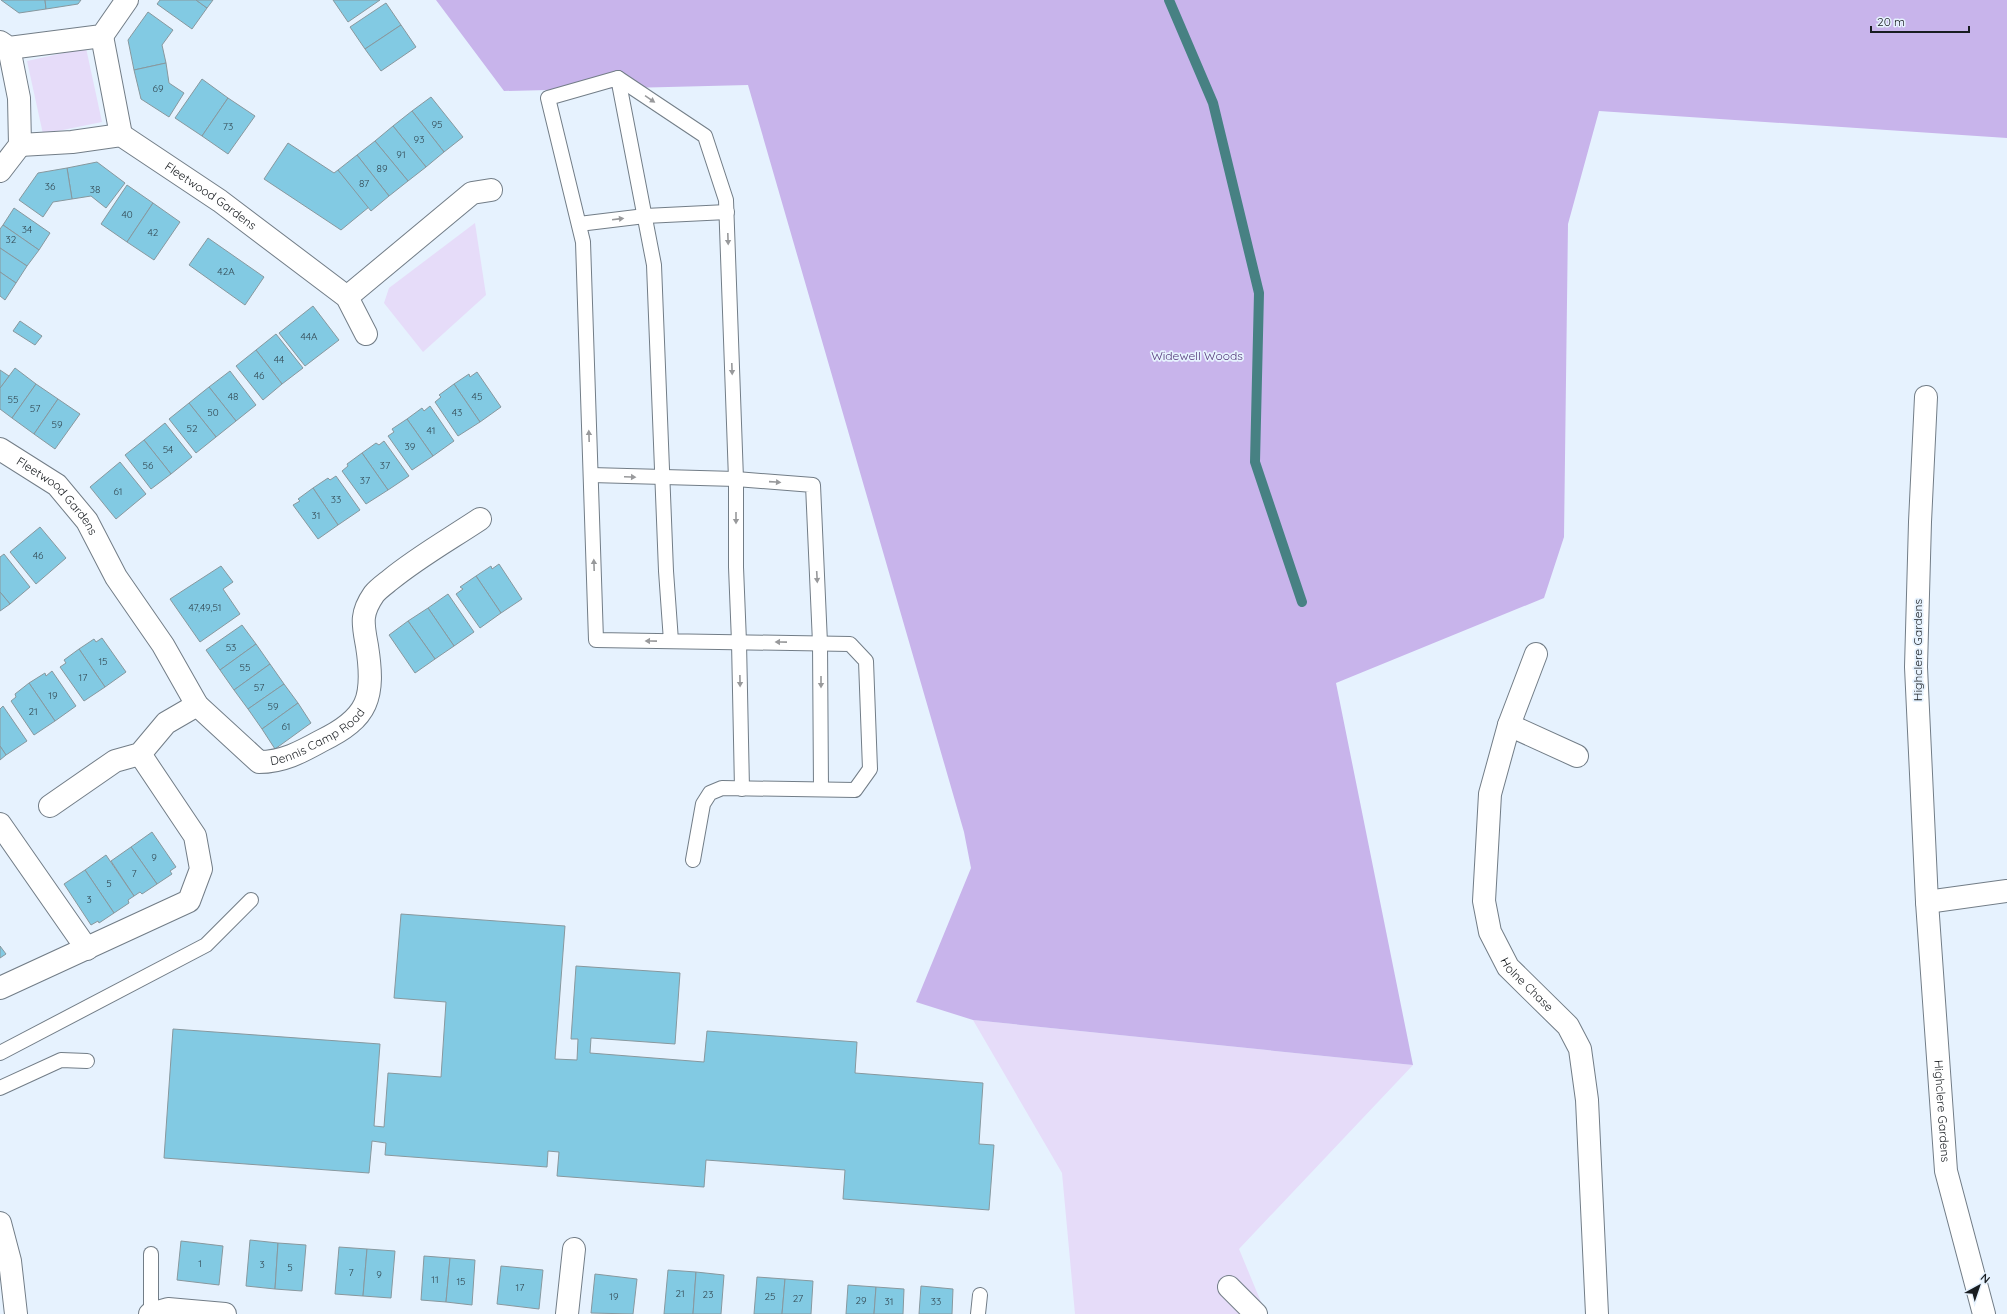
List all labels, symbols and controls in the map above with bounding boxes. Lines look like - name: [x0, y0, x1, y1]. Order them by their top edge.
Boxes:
- scale bar: [1871, 8, 1969, 34]
- text: 20 m: [1877, 14, 1905, 29]
- house number: 69: [153, 82, 164, 95]
- one-way arrow: [645, 95, 656, 103]
- house number: 95: [431, 118, 443, 131]
- house number: 73: [223, 120, 233, 133]
- house number: 93: [414, 133, 424, 146]
- house number: 91: [396, 148, 406, 161]
- street label: Fleetwood Gardens: [162, 158, 260, 233]
- house number: 89: [377, 162, 388, 175]
- house number: 87: [359, 177, 369, 190]
- house number: 36: [45, 180, 56, 193]
- house number: 38: [90, 183, 100, 196]
- house number: 40: [121, 208, 133, 221]
- one-way arrow: [611, 216, 624, 222]
- house number: 34: [22, 223, 32, 236]
- house number: 42: [148, 226, 159, 239]
- house number: 32: [6, 233, 17, 246]
- one-way arrow: [724, 233, 731, 245]
- house number: 42A: [217, 265, 235, 278]
- house number: 44A: [300, 330, 318, 343]
- park label: Widewell Woods: [1151, 348, 1243, 363]
- house number: 44: [274, 353, 284, 366]
- one-way arrow: [729, 363, 735, 376]
- house number: 46: [254, 369, 265, 382]
- house number: 48: [228, 390, 238, 403]
- house number: 45: [472, 390, 482, 403]
- house number: 55: [8, 393, 18, 406]
- house number: 57: [30, 402, 40, 415]
- house number: 50: [207, 406, 219, 419]
- house number: 43: [452, 406, 462, 419]
- house number: 59: [51, 418, 63, 431]
- house number: 52: [187, 422, 198, 435]
- house number: 41: [427, 424, 435, 437]
- one-way arrow: [586, 429, 593, 442]
- house number: 39: [405, 440, 416, 453]
- house number: 54: [163, 443, 173, 456]
- street label: Fleetwood Gardens: [14, 453, 101, 538]
- house number: 56: [143, 459, 154, 472]
- house number: 37: [380, 459, 390, 472]
- one-way arrow: [624, 473, 636, 480]
- house number: 37: [360, 474, 370, 487]
- one-way arrow: [769, 479, 781, 486]
- house number: 61: [113, 485, 123, 498]
- house number: 33: [331, 493, 341, 506]
- house number: 31: [312, 509, 320, 522]
- one-way arrow: [733, 512, 739, 525]
- house number: 46: [33, 549, 44, 562]
- one-way arrow: [590, 559, 597, 571]
- one-way arrow: [814, 571, 821, 583]
- street label: Highclere Gardens: [1910, 598, 1925, 701]
- house number: 47,49,51: [188, 601, 222, 614]
- one-way arrow: [644, 638, 657, 644]
- one-way arrow: [775, 639, 787, 646]
- house number: 53: [226, 641, 236, 654]
- house number: 15: [98, 655, 108, 668]
- house number: 55: [240, 661, 250, 674]
- house number: 17: [79, 671, 87, 684]
- one-way arrow: [737, 675, 743, 688]
- one-way arrow: [818, 676, 824, 689]
- house number: 57: [254, 681, 264, 694]
- house number: 19: [48, 689, 58, 702]
- house number: 59: [267, 700, 279, 713]
- house number: 21: [28, 705, 38, 718]
- street label: Dennis Camp Road: [269, 705, 368, 768]
- house number: 61: [281, 720, 291, 733]
- house number: 9: [151, 851, 157, 864]
- house number: 7: [131, 867, 137, 880]
- house number: 5: [106, 877, 112, 890]
- house number: 3: [86, 893, 92, 906]
- street label: Holne Chase: [1497, 955, 1557, 1014]
- street label: Highclere Gardens: [1931, 1059, 1953, 1163]
- house number: 1: [198, 1257, 202, 1270]
- house number: 3: [259, 1258, 265, 1271]
- house number: 5: [287, 1261, 293, 1274]
- house number: 7: [348, 1266, 354, 1279]
- north arrow: [1959, 1266, 1999, 1306]
- house number: 9: [376, 1268, 382, 1281]
- text: N: [1978, 1270, 1993, 1286]
- house number: 11: [431, 1273, 439, 1286]
- house number: 15: [456, 1275, 466, 1288]
- house number: 17: [516, 1281, 524, 1294]
- house number: 21: [675, 1287, 685, 1300]
- house number: 23: [703, 1288, 713, 1301]
- house number: 19: [609, 1290, 619, 1303]
- house number: 25: [765, 1290, 776, 1303]
- house number: 27: [793, 1292, 803, 1305]
- house number: 29: [855, 1294, 867, 1307]
- house number: 31: [885, 1295, 893, 1308]
- house number: 33: [931, 1295, 941, 1308]

